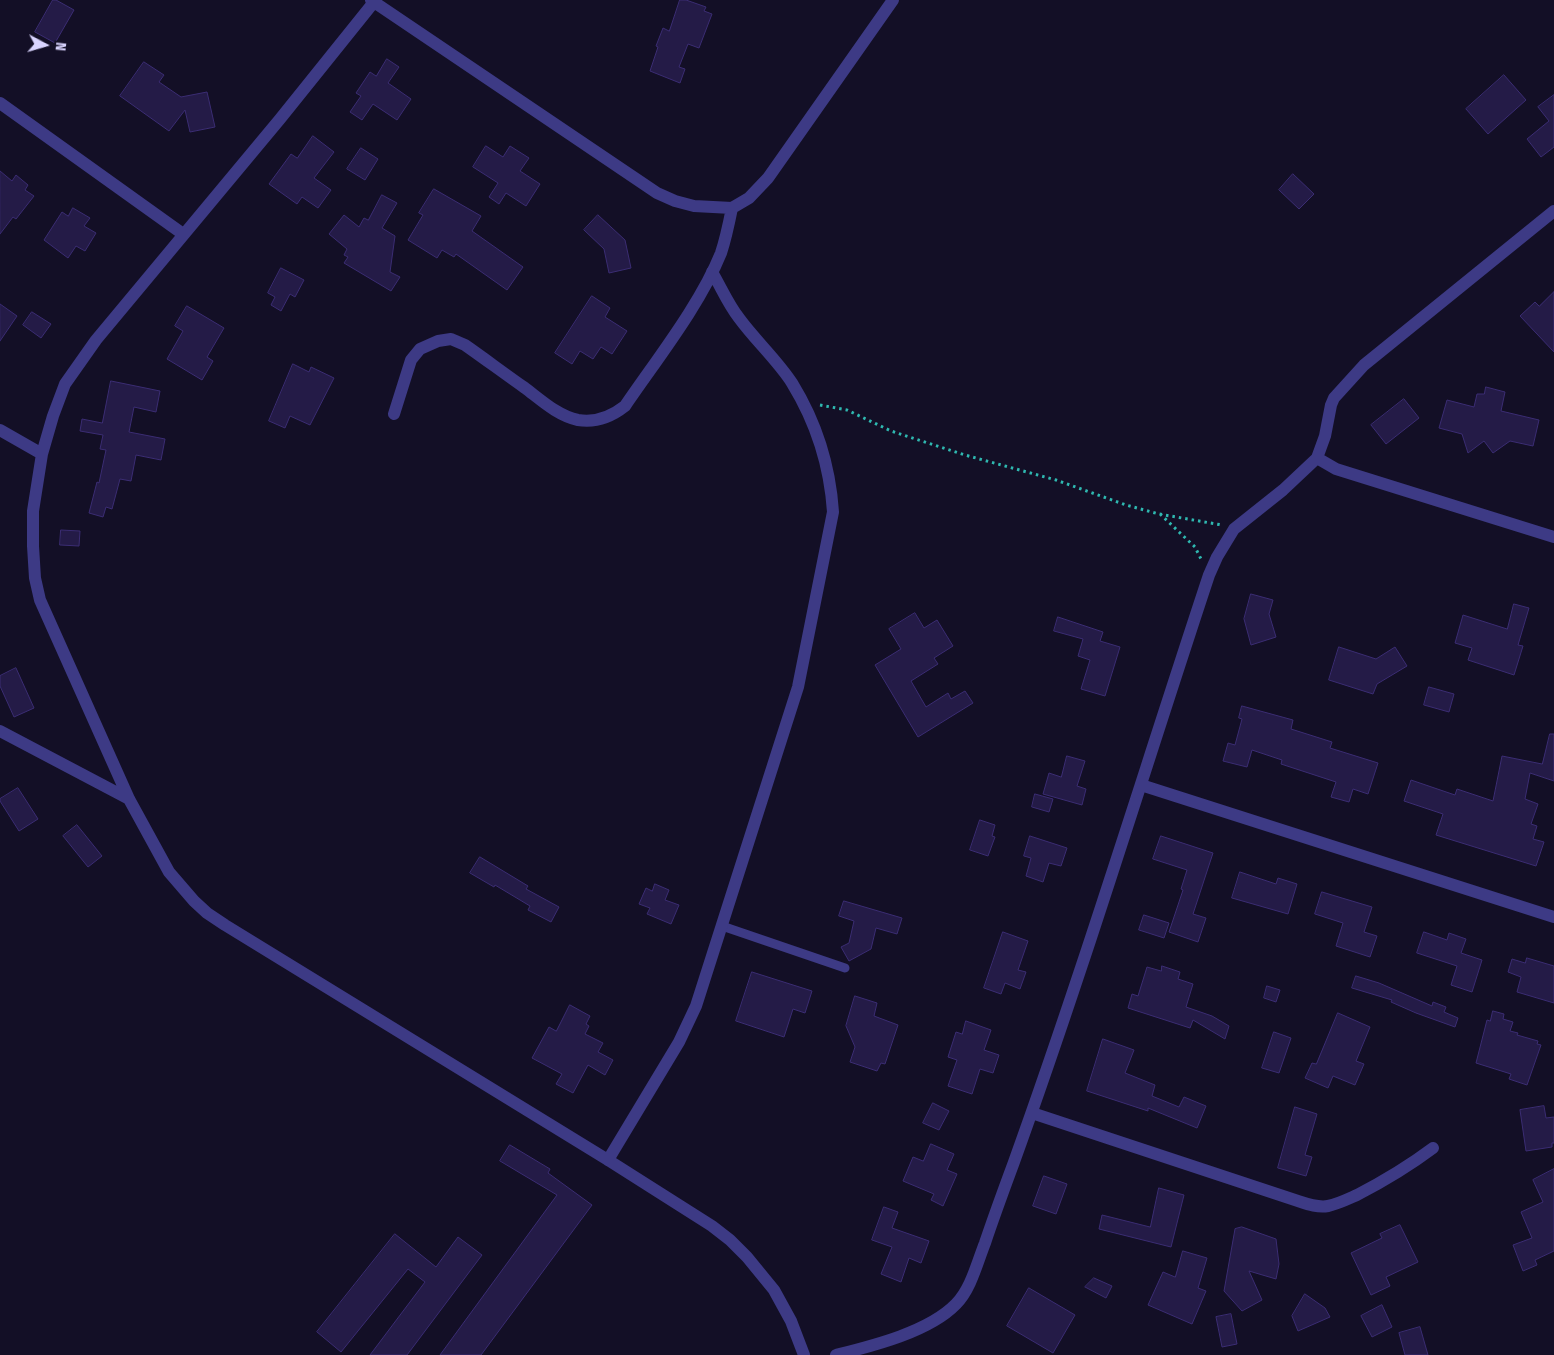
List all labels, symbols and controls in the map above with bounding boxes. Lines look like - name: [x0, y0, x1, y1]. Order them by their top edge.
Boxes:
- north arrow: [20, 20, 70, 70]
- text: N: [52, 42, 69, 52]

